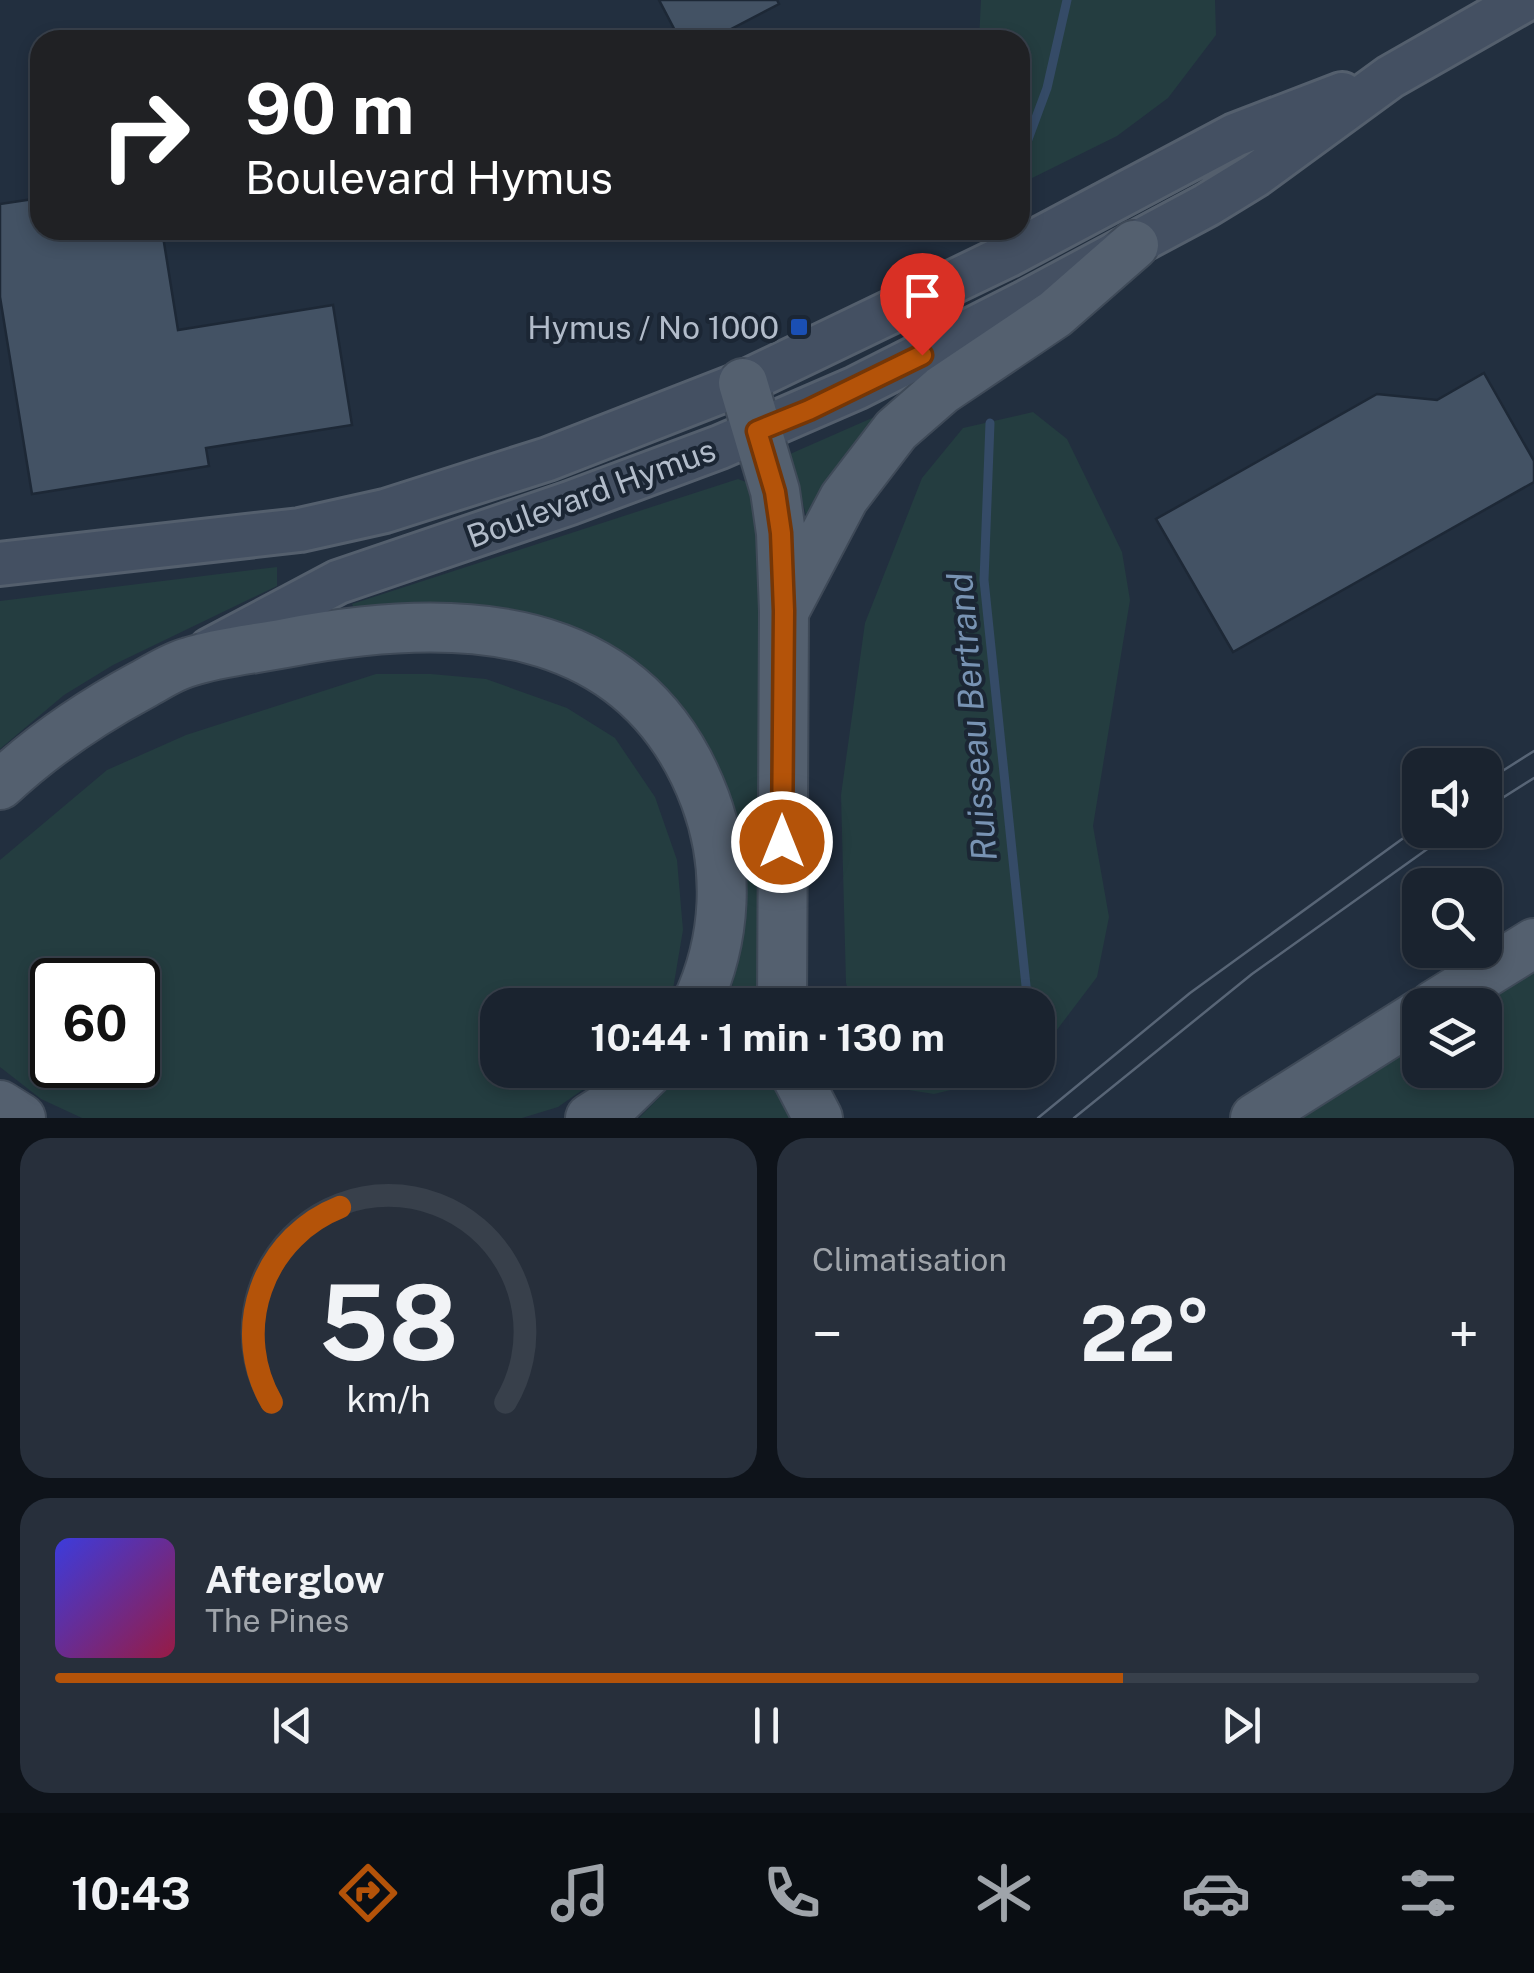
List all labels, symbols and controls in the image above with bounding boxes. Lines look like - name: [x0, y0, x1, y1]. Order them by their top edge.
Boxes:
- text: 90 m: [245, 67, 415, 150]
- icon: right: [80, 70, 210, 200]
- text: Boulevard Hymus: [245, 151, 613, 204]
- pin: [880, 253, 965, 356]
- icon: arrive: [895, 268, 950, 323]
- place label: Hymus / No 1000: [527, 309, 779, 346]
- marker: Hymus / No 1000: [788, 316, 810, 338]
- street label: Boulevard Hymus: [462, 431, 720, 555]
- water label: Ruisseau Bertrand: [939, 571, 1005, 863]
- map controls: [1402, 748, 1502, 1088]
- button: sound: [1402, 748, 1502, 848]
- position arrow: [730, 790, 834, 894]
- button: search: [1402, 868, 1502, 968]
- speed limit sign: 60: [30, 958, 160, 1088]
- button: layers: [1402, 988, 1502, 1088]
- text: 10:44 · 1 min · 130 m: [590, 1015, 945, 1060]
- text: Climatisation: [812, 1241, 1007, 1278]
- text: 58: [319, 1261, 458, 1383]
- text: 22°: [1080, 1290, 1211, 1378]
- text: −: [812, 1302, 843, 1366]
- text: +: [1449, 1302, 1479, 1366]
- text: km/h: [346, 1378, 431, 1420]
- text: Afterglow: [205, 1557, 385, 1602]
- text: The Pines: [205, 1602, 349, 1639]
- icon: previous: [265, 1698, 320, 1753]
- icon: pause: [739, 1698, 794, 1753]
- icon: next: [1214, 1698, 1269, 1753]
- icon: directions: [333, 1858, 403, 1928]
- icon: music: [545, 1858, 615, 1928]
- icon: phone: [757, 1858, 827, 1928]
- icon: climate: [969, 1858, 1039, 1928]
- icon: car: [1181, 1858, 1251, 1928]
- icon: filters: [1393, 1858, 1463, 1928]
- text: 10:43: [71, 1867, 191, 1920]

